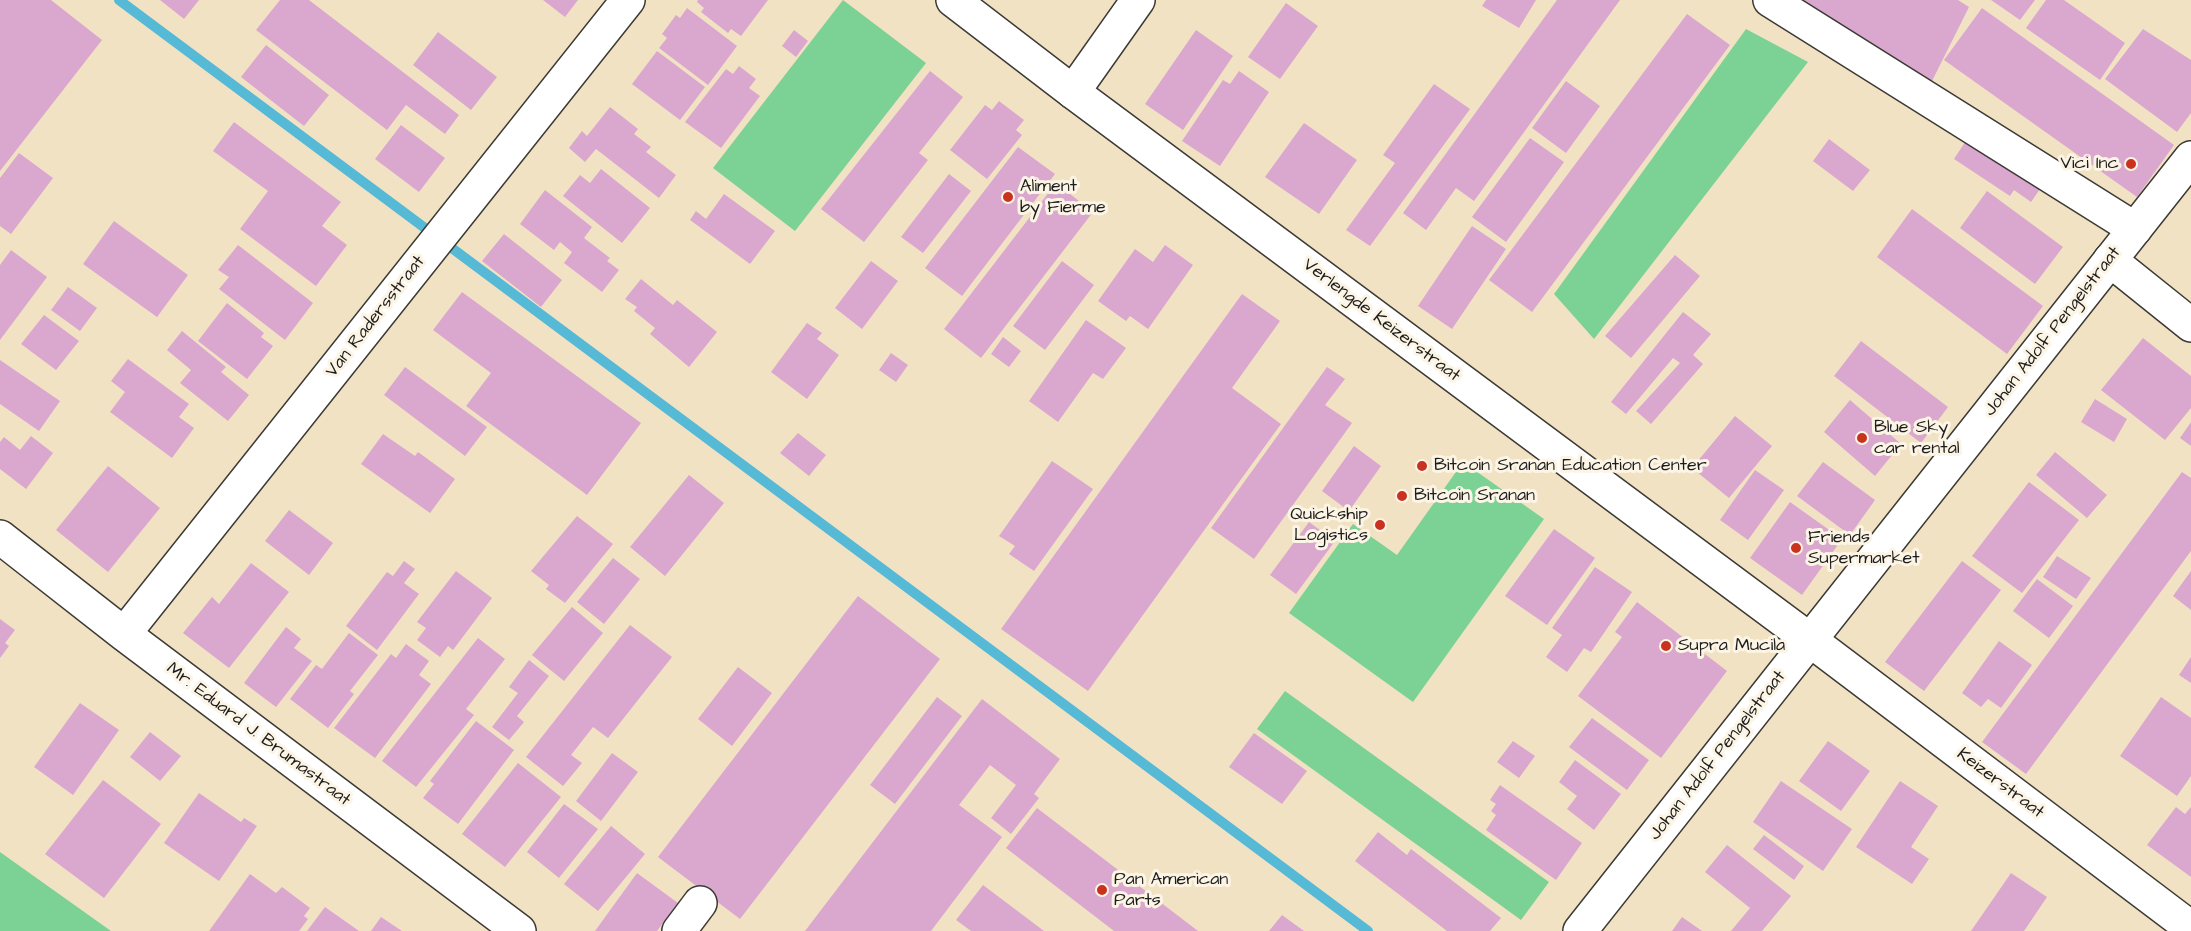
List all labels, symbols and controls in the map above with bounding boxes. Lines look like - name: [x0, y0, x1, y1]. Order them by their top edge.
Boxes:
- place label: Vici Inc: [2061, 153, 2119, 175]
- marker: Vici Inc: [2124, 157, 2138, 171]
- place label: Aliment by Fierme: [1020, 176, 1106, 219]
- marker: Aliment by Fierme: [1001, 190, 1015, 204]
- street label: Johan Adolf Pengelstraat: [1980, 243, 2126, 421]
- street label: Van Radersstraat: [322, 252, 430, 382]
- street label: Verlengde Keizerstraat: [1298, 255, 1464, 387]
- place label: Blue Sky car rental: [1874, 417, 1960, 460]
- marker: Blue Sky car rental: [1855, 431, 1869, 445]
- place label: Bitcoin Sranan Education Center: [1434, 455, 1707, 477]
- marker: Bitcoin Sranan Education Center: [1415, 459, 1429, 473]
- place label: Bitcoin Sranan: [1414, 485, 1535, 507]
- marker: Bitcoin Sranan: [1395, 489, 1409, 503]
- place label: Quickship Logistics: [1290, 504, 1368, 546]
- marker: Quickship Logistics: [1373, 518, 1387, 532]
- place label: Friends Supermarket: [1808, 527, 1920, 570]
- marker: Friends Supermarket: [1789, 541, 1803, 555]
- place label: Supra Mucila: [1678, 635, 1785, 657]
- marker: Supra Mucila: [1659, 639, 1673, 653]
- street label: Mr. Eduard J. Brumastraat: [162, 659, 354, 811]
- street label: Johan Adolf Pengelstraat: [1645, 667, 1791, 845]
- street label: Keizerstraat: [1952, 744, 2048, 824]
- place label: Pan American Parts: [1114, 869, 1228, 912]
- marker: Pan American Parts: [1095, 883, 1109, 897]

